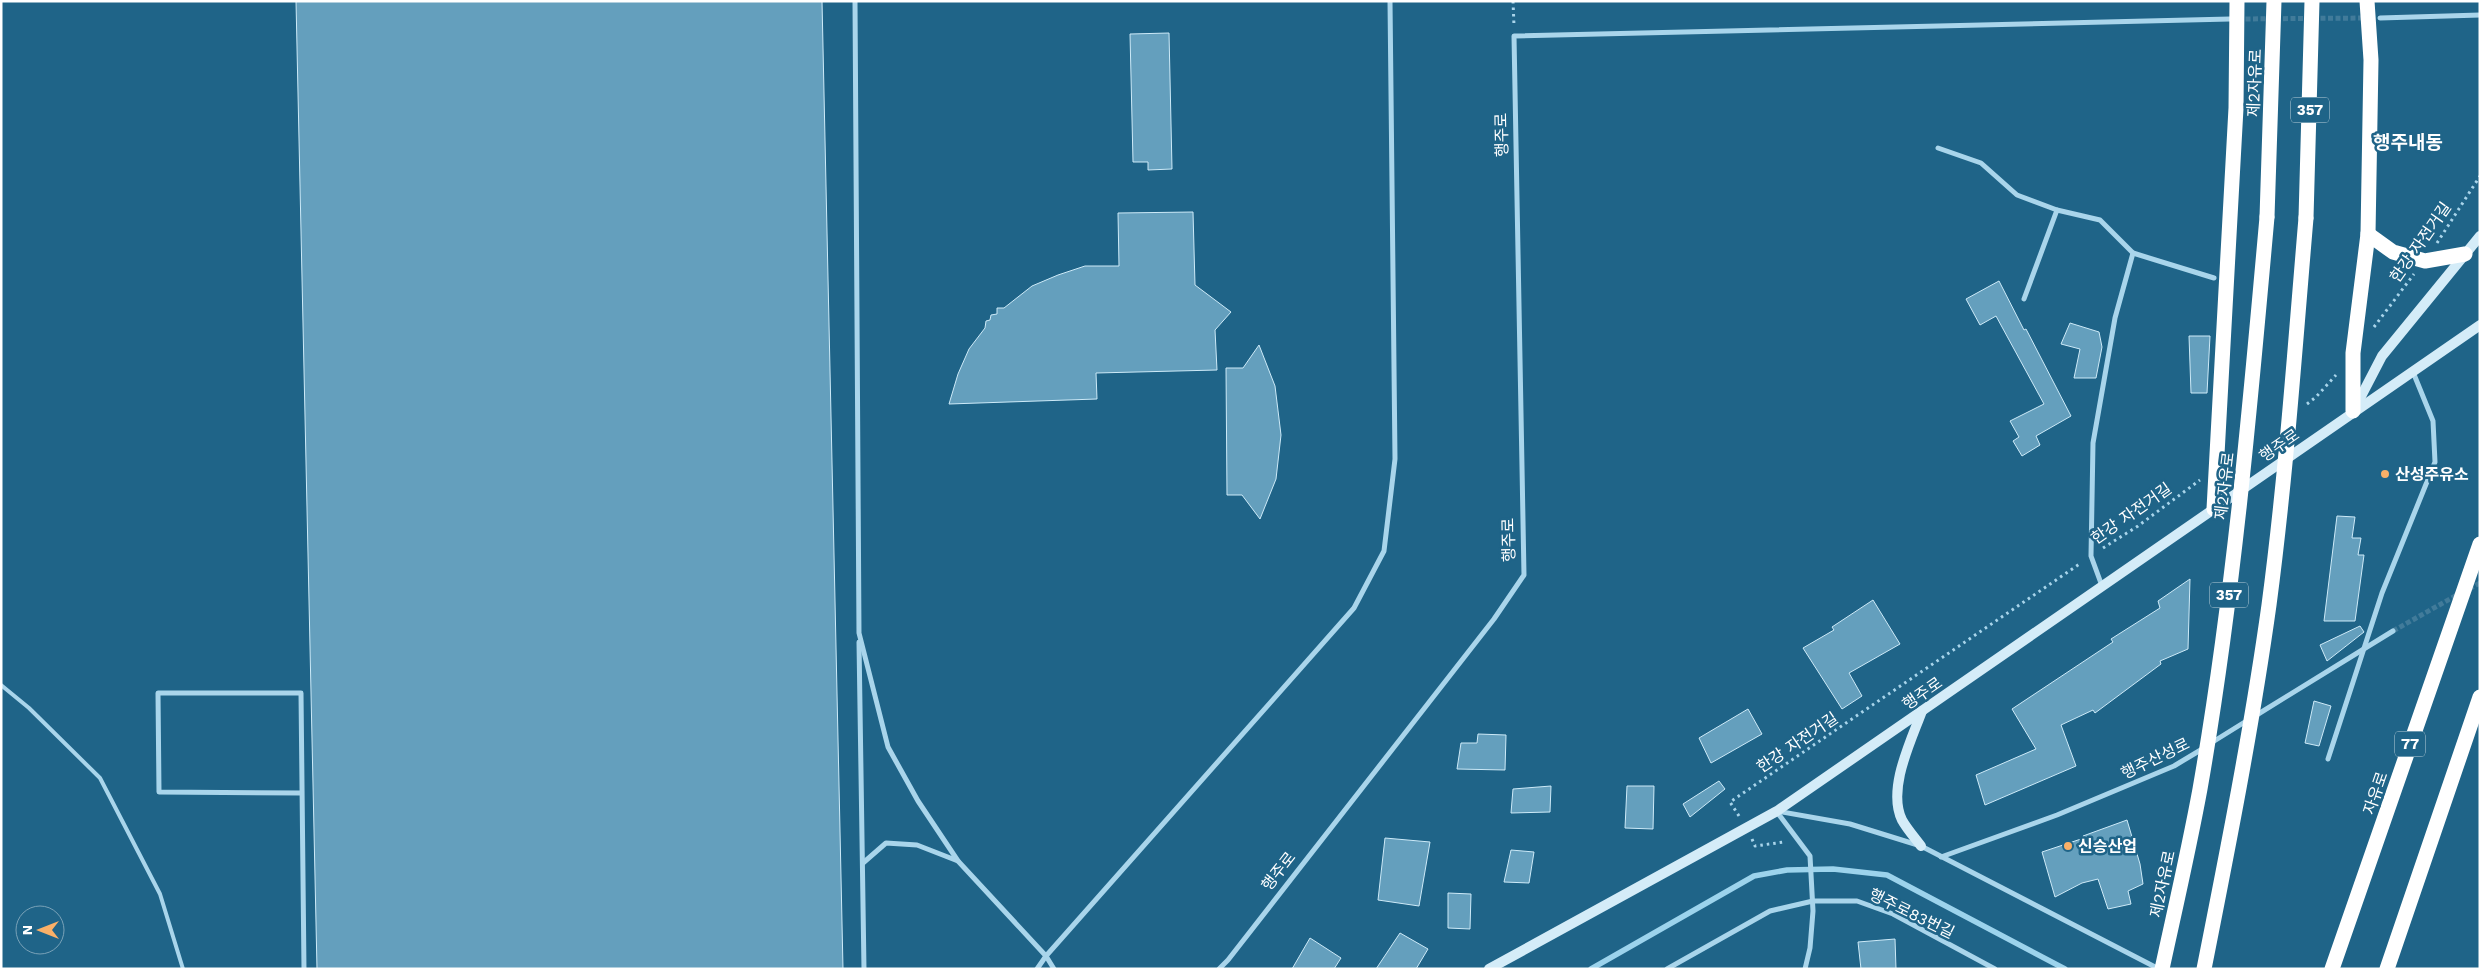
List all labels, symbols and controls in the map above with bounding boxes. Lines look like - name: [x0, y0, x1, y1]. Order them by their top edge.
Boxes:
- street label: 제2자유로: [2244, 48, 2265, 117]
- road number: 357: [2291, 98, 2329, 122]
- street label: 행주로: [1492, 112, 1511, 157]
- district label: 행주내동: [2373, 131, 2443, 154]
- street label: 한강 자전거길: [2386, 198, 2455, 286]
- street label: 행주로: [2256, 425, 2303, 466]
- street label: 제2자유로: [2211, 451, 2238, 521]
- place label: 산성주유소: [2395, 465, 2469, 484]
- marker: 산성주유소: [2379, 468, 2391, 480]
- street label: 한강 자전거길: [2087, 479, 2175, 548]
- street label: 행주로: [1499, 517, 1518, 562]
- road number: 357: [2210, 582, 2248, 608]
- street label: 행주로: [1899, 673, 1946, 714]
- street label: 한강 자전거길: [1753, 708, 1841, 777]
- road number: 77: [2395, 732, 2425, 756]
- street label: 행주산성로: [2118, 734, 2193, 783]
- street label: 자유로: [2359, 769, 2392, 817]
- place label: 신승산업: [2078, 837, 2137, 856]
- marker: 신승산업: [2062, 840, 2074, 852]
- street label: 행주로: [1257, 848, 1300, 895]
- street label: 제2자유로: [2146, 849, 2179, 919]
- street label: 행주로83번길: [1866, 885, 1958, 942]
- north arrow: [15, 905, 65, 955]
- text: N: [19, 925, 35, 935]

